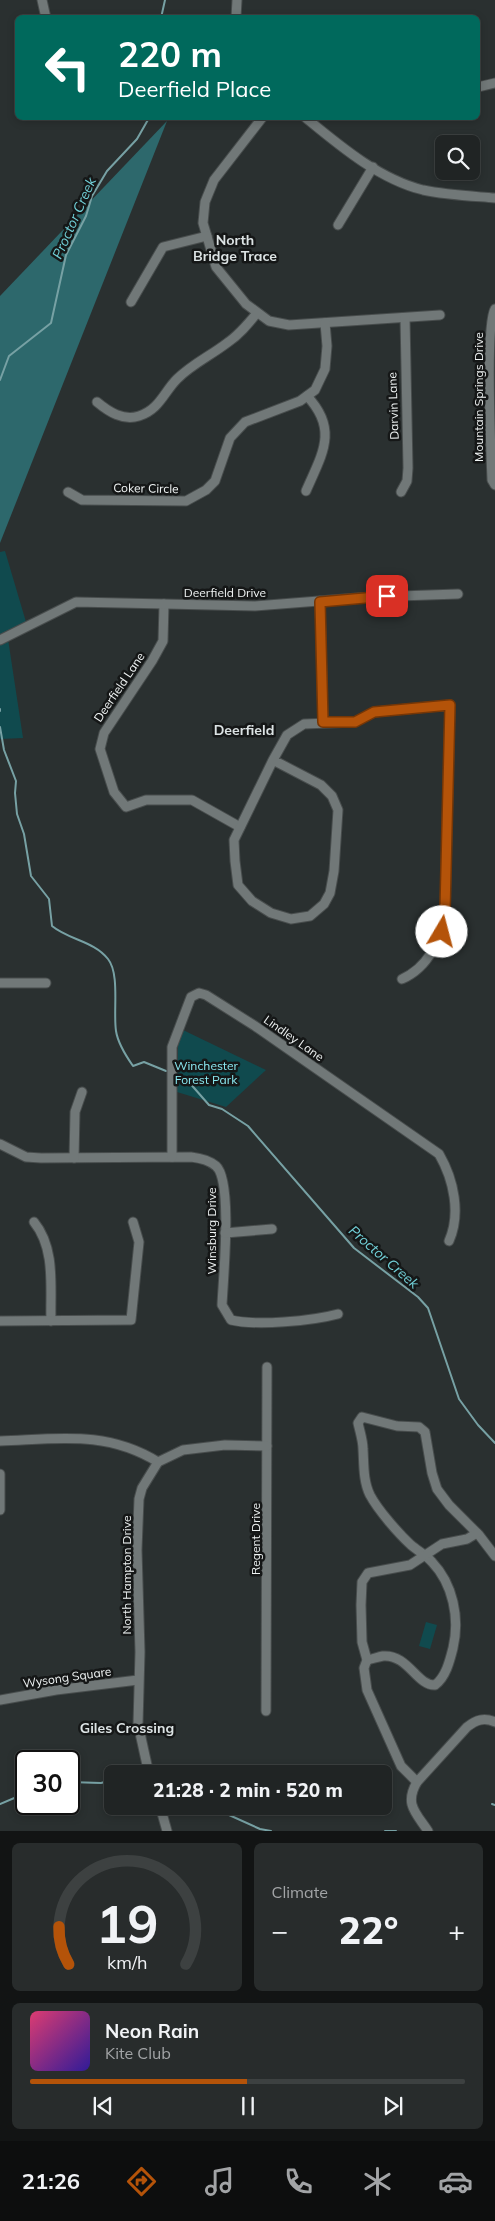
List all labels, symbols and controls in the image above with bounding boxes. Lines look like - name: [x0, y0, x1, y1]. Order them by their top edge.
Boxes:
- text: 220 m: [118, 32, 222, 76]
- icon: left: [35, 35, 100, 100]
- text: Deerfield Place: [118, 75, 271, 103]
- map controls: [435, 135, 480, 180]
- button: search: [435, 135, 480, 180]
- water label: Proctor Creek: [48, 174, 100, 262]
- district label: North Bridge Trace: [193, 231, 277, 265]
- street label: Mountain Springs Drive: [471, 332, 486, 462]
- street label: Darvin Lane: [384, 372, 402, 440]
- street label: Coker Circle: [113, 480, 179, 496]
- pin: [366, 575, 408, 617]
- icon: arrive: [373, 582, 401, 610]
- street label: Deerfield Drive: [184, 585, 266, 600]
- street label: Deerfield Lane: [90, 649, 148, 725]
- district label: Deerfield: [214, 721, 274, 739]
- position arrow: [415, 905, 467, 957]
- street label: Lindley Lane: [261, 1012, 327, 1064]
- park label: Winchester Forest Park: [174, 1058, 238, 1087]
- street label: Winsburg Drive: [204, 1188, 219, 1274]
- water label: Proctor Creek: [345, 1222, 424, 1293]
- street label: Regent Drive: [248, 1503, 263, 1575]
- street label: North Hampton Drive: [119, 1515, 134, 1635]
- street label: Wysong Square: [22, 1663, 112, 1691]
- district label: Giles Crossing: [80, 1719, 174, 1737]
- speed limit sign: 30: [15, 1750, 80, 1815]
- text: 21:28 · 2 min · 520 m: [153, 1778, 343, 1802]
- text: Climate: [272, 1882, 328, 1902]
- text: 19: [96, 1891, 158, 1956]
- text: 22°: [338, 1906, 398, 1954]
- text: −: [272, 1913, 288, 1948]
- text: +: [448, 1913, 465, 1948]
- text: km/h: [107, 1951, 147, 1973]
- text: Neon Rain: [105, 2019, 199, 2043]
- text: Kite Club: [105, 2043, 171, 2063]
- icon: previous: [89, 2092, 117, 2120]
- icon: pause: [234, 2092, 262, 2120]
- icon: next: [379, 2092, 407, 2120]
- icon: directions: [124, 2164, 159, 2199]
- icon: music: [202, 2164, 237, 2199]
- icon: phone: [281, 2164, 316, 2199]
- icon: climate: [360, 2164, 395, 2199]
- icon: car: [438, 2164, 473, 2199]
- text: 21:26: [22, 2167, 80, 2195]

